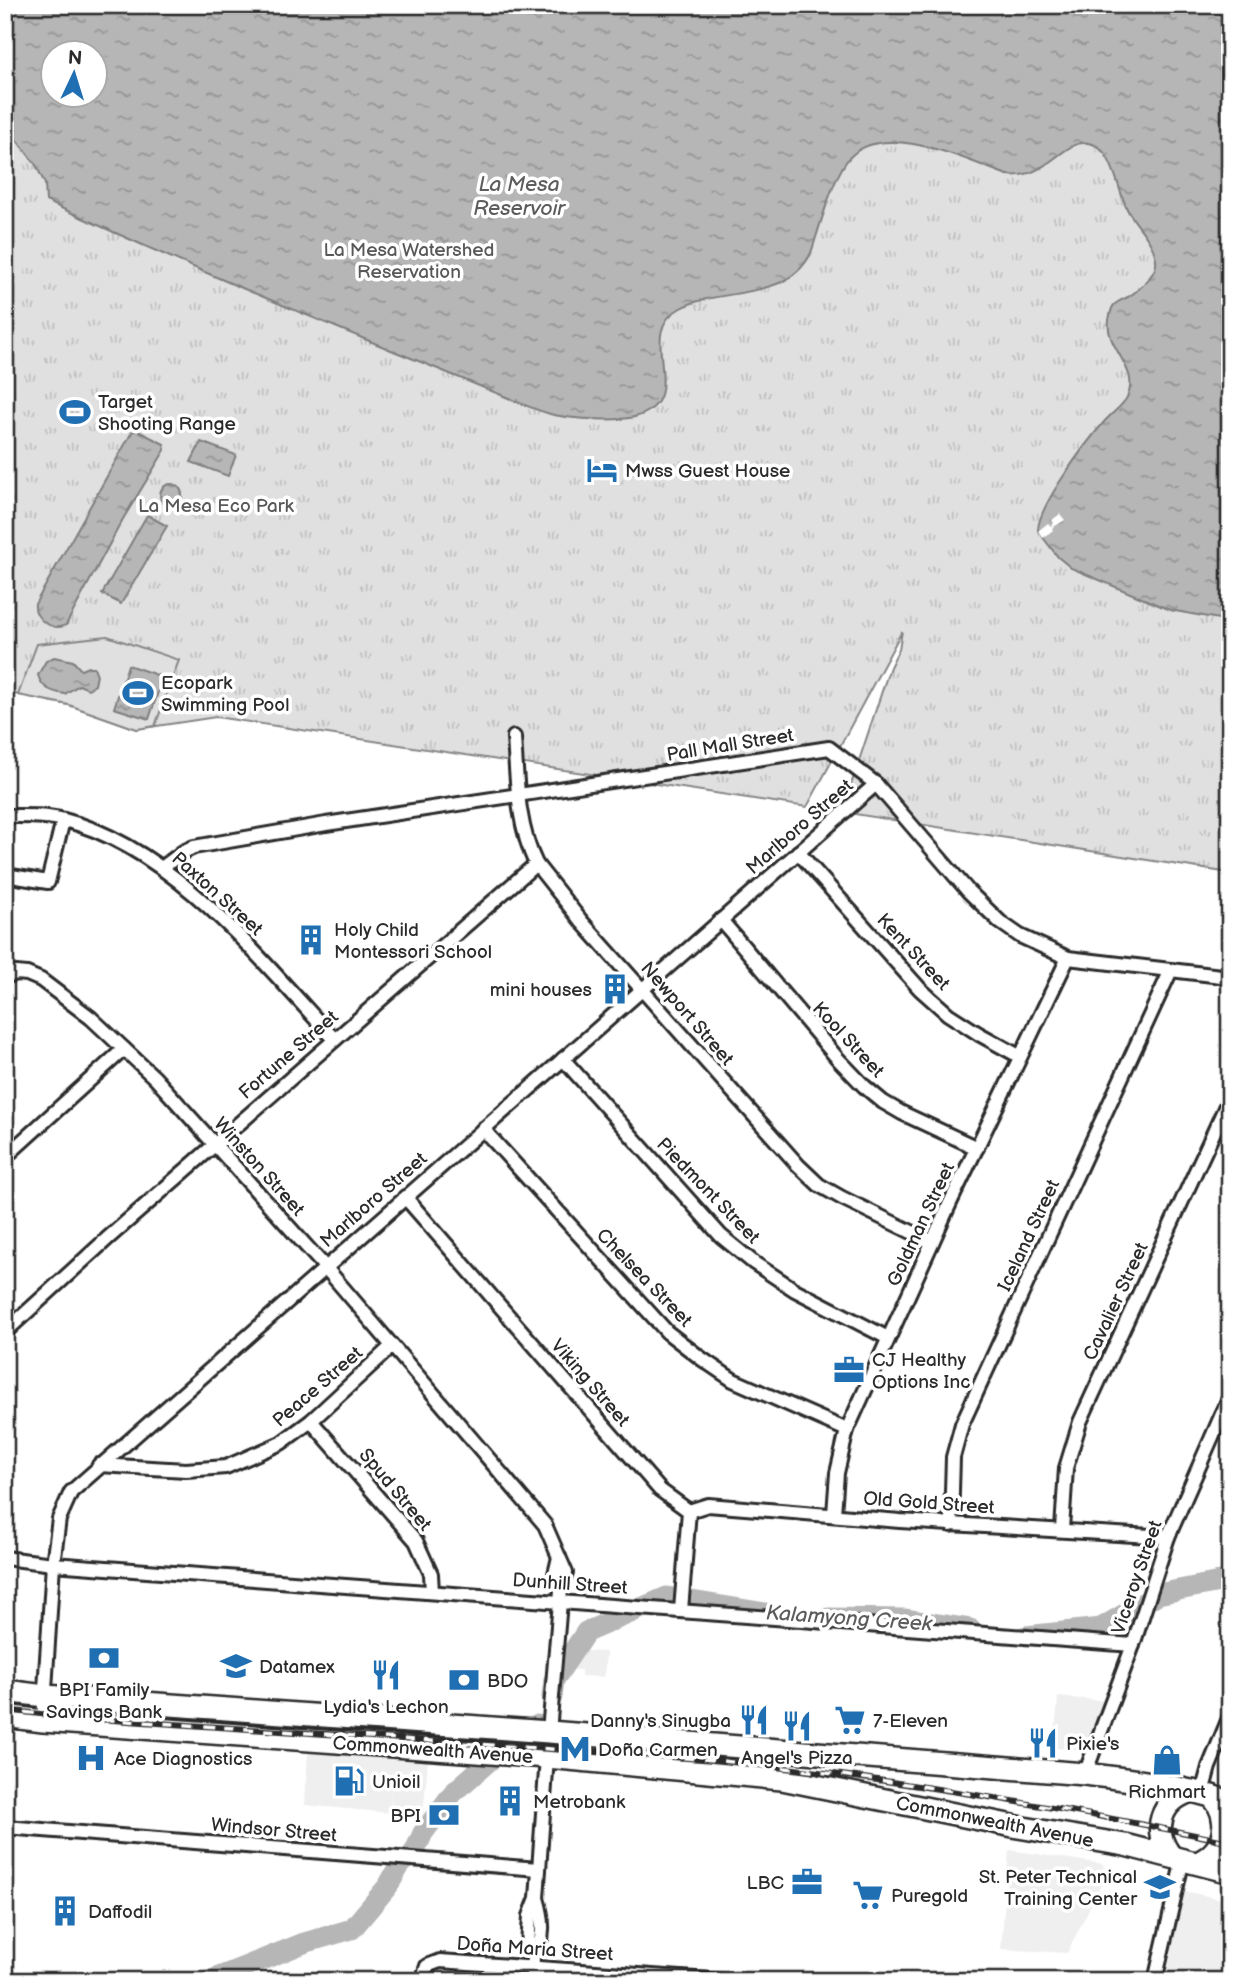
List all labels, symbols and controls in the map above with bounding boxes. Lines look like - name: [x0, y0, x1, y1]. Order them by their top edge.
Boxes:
- north arrow: [38, 38, 108, 108]
- text: N: [67, 47, 83, 71]
- water label: La Mesa Reservoir: [473, 172, 566, 221]
- park label: La Mesa Watershed Reservation: [324, 239, 494, 284]
- place label: Target Shooting Range: [98, 391, 236, 436]
- sports icon: Target Shooting Range: [58, 395, 92, 429]
- hotel icon: Mwss Guest House: [585, 453, 619, 487]
- place label: Mwss Guest House: [625, 460, 790, 483]
- park label: La Mesa Eco Park: [138, 495, 295, 518]
- place label: Ecopark Swimming Pool: [161, 672, 289, 717]
- sports icon: Ecopark Swimming Pool: [121, 676, 155, 710]
- street label: Pall Mall Street: [665, 724, 795, 767]
- street label: Marlboro Street: [742, 774, 858, 880]
- street label: Paxton Street: [167, 847, 267, 941]
- street label: Kent Street: [871, 909, 954, 995]
- place label: Holy Child Montessori School: [334, 919, 492, 964]
- building icon: Holy Child Montessori School: [294, 923, 328, 957]
- street label: Newport Street: [636, 957, 738, 1071]
- building icon: mini houses: [598, 972, 632, 1006]
- place label: mini houses: [490, 979, 592, 1002]
- street label: Kool Street: [807, 998, 889, 1083]
- street label: Fortune Street: [235, 1006, 343, 1104]
- street label: Winston Street: [209, 1113, 309, 1221]
- street label: Piedmont Street: [652, 1133, 764, 1249]
- street label: Marlboro Street: [316, 1147, 432, 1253]
- street label: Goldman Street: [883, 1159, 960, 1290]
- street label: Iceland Street: [993, 1176, 1065, 1295]
- street label: Chelsea Street: [591, 1224, 697, 1332]
- street label: Cavalier Street: [1079, 1239, 1154, 1364]
- street label: Viking Street: [546, 1334, 634, 1432]
- street label: Peace Street: [268, 1342, 368, 1432]
- place label: CJ Healthy Options Inc: [872, 1349, 970, 1394]
- office icon: CJ Healthy Options Inc: [832, 1353, 866, 1387]
- street label: Spud Street: [354, 1444, 436, 1536]
- street label: Old Gold Street: [862, 1487, 995, 1520]
- street label: Viceroy Street: [1107, 1517, 1168, 1637]
- street label: Dunhill Street: [511, 1569, 628, 1600]
- water label: Kalamyong Creek: [765, 1600, 934, 1637]
- bank icon: BPI Family Savings Bank: [87, 1641, 121, 1675]
- school or university icon: Datamex: [219, 1649, 253, 1683]
- place label: Datamex: [259, 1656, 335, 1679]
- restaurant icon: Lydia's Lechon: [369, 1658, 403, 1692]
- bank icon: BDO: [447, 1663, 481, 1697]
- place label: BDO: [487, 1670, 528, 1693]
- place label: BPI Family Savings Bank: [46, 1679, 163, 1724]
- place label: Lydia's Lechon: [323, 1696, 449, 1719]
- restaurant icon: Danny's Sinugba: [737, 1703, 771, 1737]
- supermarket icon: 7-Eleven: [833, 1703, 867, 1737]
- restaurant icon: Angel's Pizza: [780, 1709, 814, 1743]
- place label: Danny's Sinugba: [590, 1710, 731, 1733]
- place label: 7-Eleven: [873, 1710, 948, 1733]
- restaurant icon: Pixie's: [1026, 1726, 1060, 1760]
- street label: Commonwealth Avenue: [332, 1732, 534, 1769]
- metro station icon: Doña Carmen: [558, 1732, 592, 1766]
- place label: Pixie's: [1066, 1733, 1119, 1756]
- place label: Doña Carmen: [598, 1739, 718, 1762]
- hospital icon: Ace Diagnostics: [74, 1741, 108, 1775]
- shop icon: Richmart: [1150, 1743, 1184, 1777]
- place label: Angel's Pizza: [741, 1747, 853, 1770]
- place label: Ace Diagnostics: [114, 1748, 252, 1771]
- fuel station icon: Unioil: [332, 1764, 366, 1798]
- place label: Unioil: [372, 1771, 421, 1794]
- place label: Richmart: [1128, 1781, 1206, 1804]
- building icon: Metrobank: [493, 1784, 527, 1818]
- place label: Metrobank: [533, 1791, 626, 1814]
- street label: Commonwealth Avenue: [894, 1792, 1096, 1853]
- bank icon: BPI: [427, 1798, 461, 1832]
- place label: BPI: [390, 1805, 421, 1828]
- street label: Windsor Street: [210, 1814, 338, 1847]
- office icon: LBC: [790, 1865, 824, 1899]
- place label: St. Peter Technical Training Center: [979, 1866, 1138, 1911]
- school or university icon: St. Peter Technical Training Center: [1143, 1870, 1177, 1904]
- place label: LBC: [747, 1872, 784, 1895]
- supermarket icon: Puregold: [851, 1878, 885, 1912]
- place label: Puregold: [891, 1885, 968, 1908]
- building icon: Daffodil: [48, 1894, 82, 1928]
- place label: Daffodil: [88, 1901, 152, 1924]
- street label: Doña Maria Street: [456, 1933, 614, 1966]

